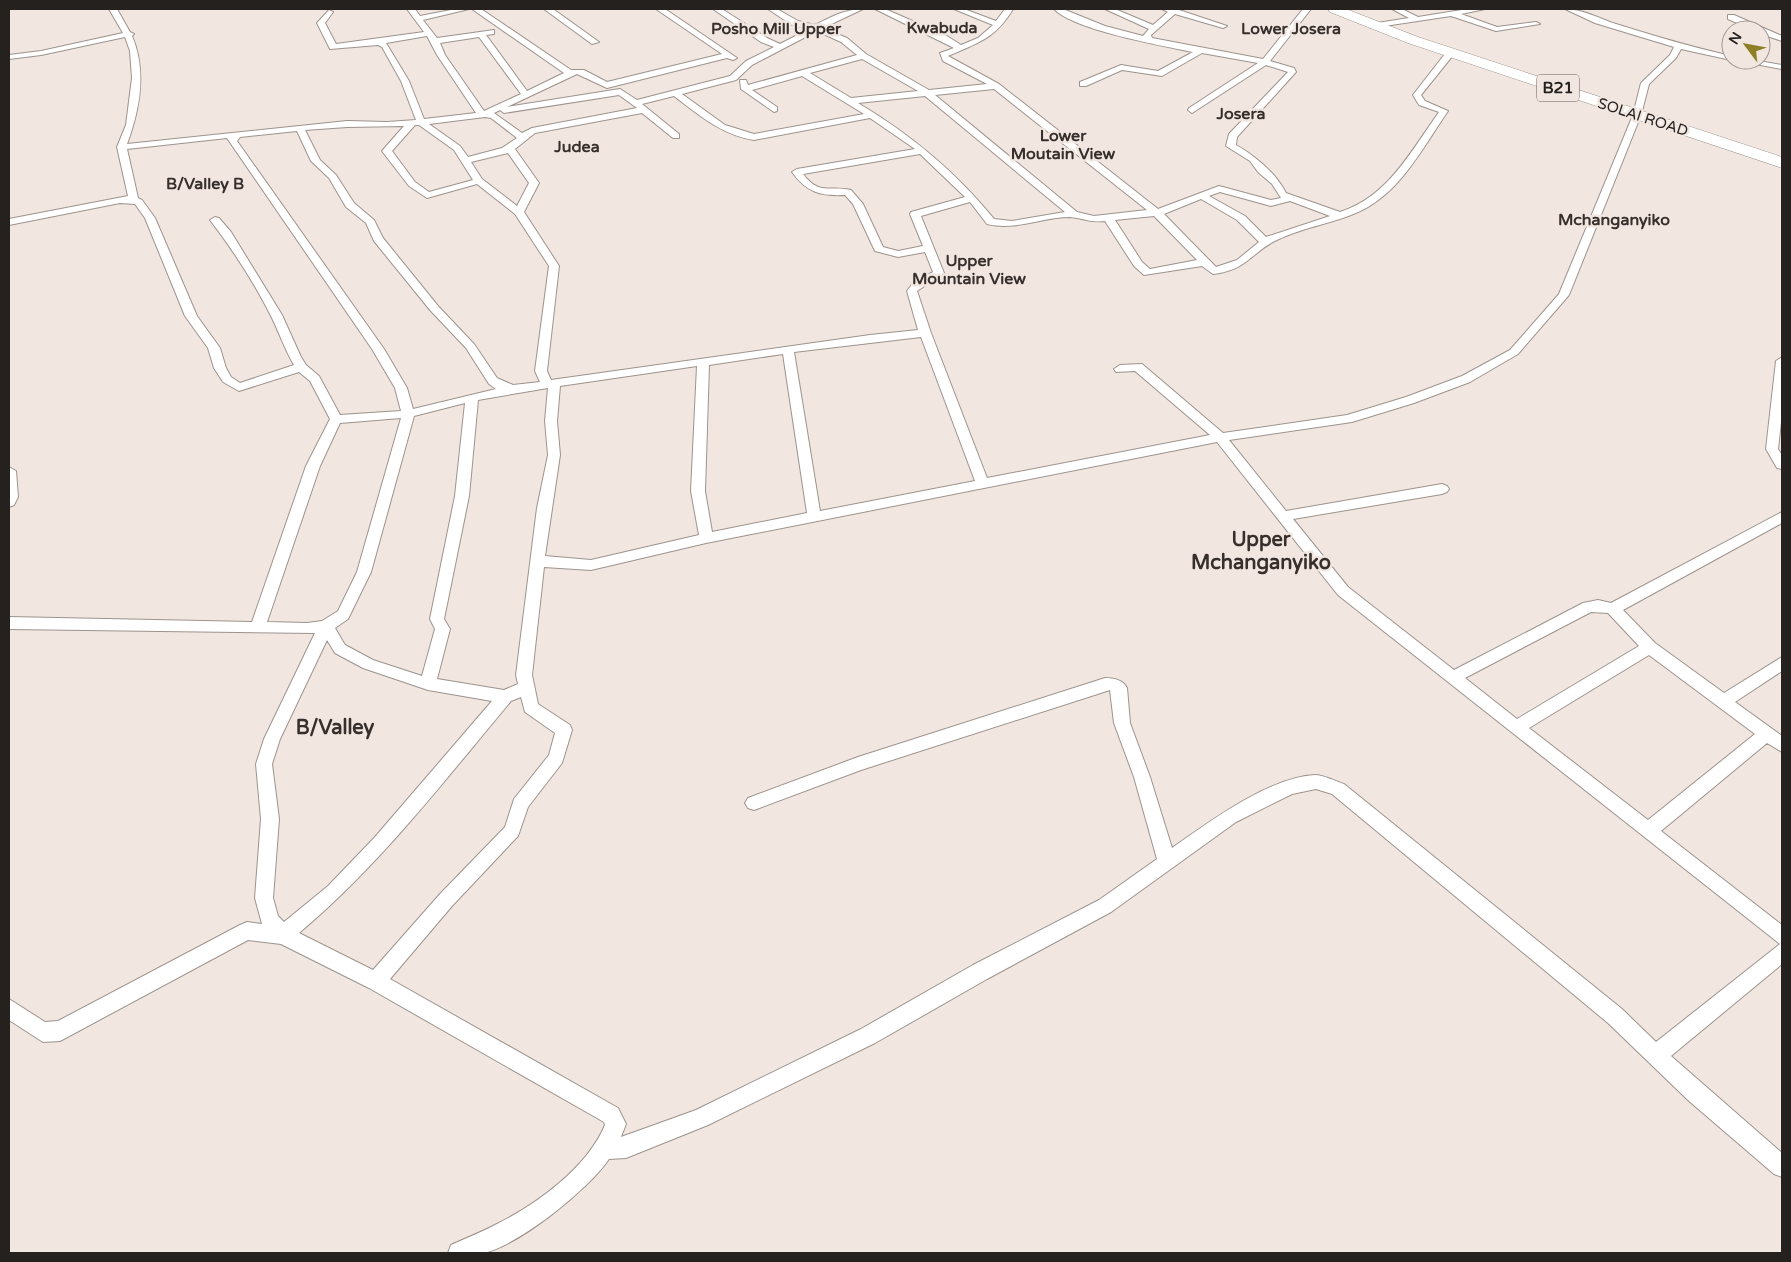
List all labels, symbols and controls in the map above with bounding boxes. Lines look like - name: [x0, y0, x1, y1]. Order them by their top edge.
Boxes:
- district label: Kwabuda: [906, 18, 978, 38]
- district label: Posho Mill Upper: [711, 19, 842, 39]
- district label: Lower Josera: [1241, 19, 1341, 39]
- north arrow: [1721, 20, 1771, 70]
- text: N: [1725, 29, 1746, 48]
- road number: B21: [1537, 75, 1579, 102]
- street label: SOLAI ROAD: [1595, 94, 1691, 140]
- district label: Josera: [1215, 104, 1266, 124]
- district label: Lower Moutain View: [1011, 126, 1115, 164]
- district label: Judea: [553, 137, 600, 157]
- district label: B/Valley B: [166, 174, 244, 194]
- district label: Mchanganyiko: [1558, 210, 1670, 230]
- district label: Upper Mountain View: [912, 251, 1026, 289]
- district label: Upper Mchanganyiko: [1191, 528, 1331, 575]
- district label: B/Valley: [296, 716, 375, 740]

